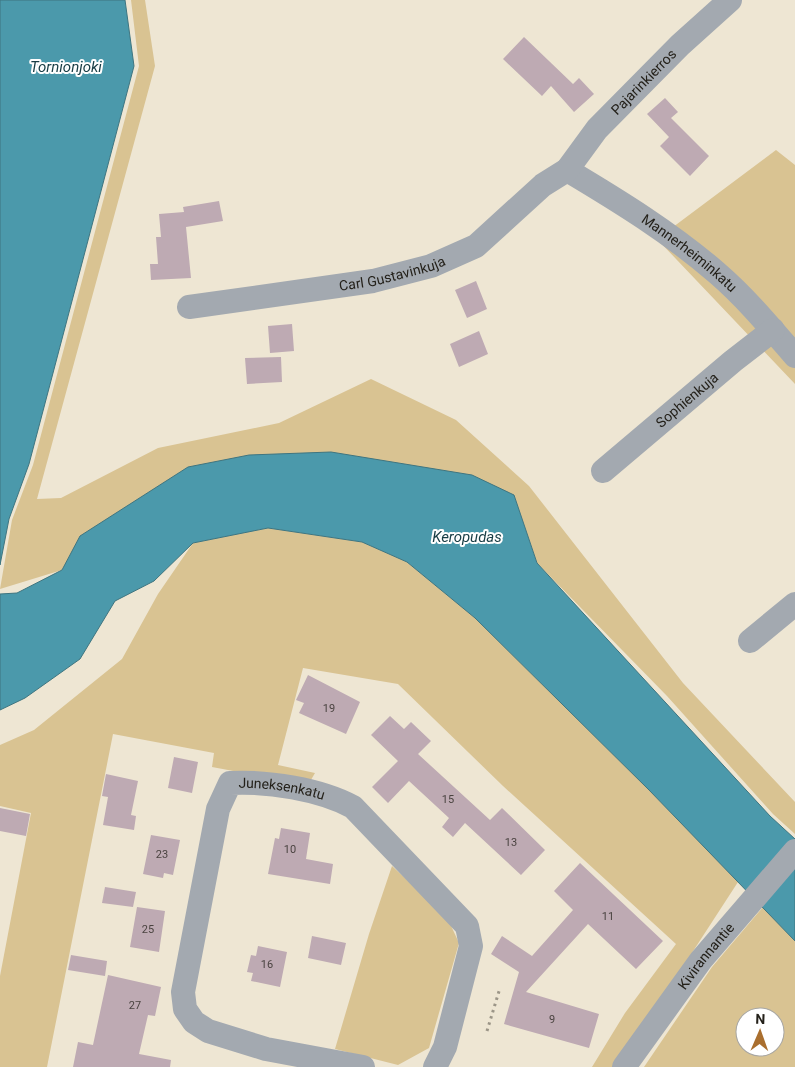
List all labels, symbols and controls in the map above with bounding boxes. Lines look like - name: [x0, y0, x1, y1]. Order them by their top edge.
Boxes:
- street label: Pajarinkierros: [608, 46, 679, 118]
- water label: Tornionjoki: [30, 58, 102, 76]
- street label: Mannerheiminkatu: [639, 211, 740, 295]
- street label: Carl Gustavinkuja: [338, 253, 448, 294]
- street label: Sophienkuja: [653, 369, 721, 431]
- water label: Keropudas: [432, 528, 502, 546]
- house number: 19: [323, 702, 335, 715]
- street label: Juneksenkatu: [238, 775, 327, 803]
- house number: 15: [442, 793, 454, 806]
- house number: 13: [505, 836, 517, 849]
- house number: 10: [284, 843, 296, 856]
- house number: 23: [156, 848, 168, 861]
- house number: 11: [602, 910, 614, 923]
- street label: Kivirannantie: [675, 920, 737, 992]
- house number: 25: [142, 923, 154, 936]
- house number: 16: [261, 958, 273, 971]
- house number: 27: [129, 999, 141, 1012]
- north arrow: [735, 1007, 785, 1057]
- text: N: [755, 1011, 766, 1027]
- house number: 9: [549, 1013, 555, 1026]

